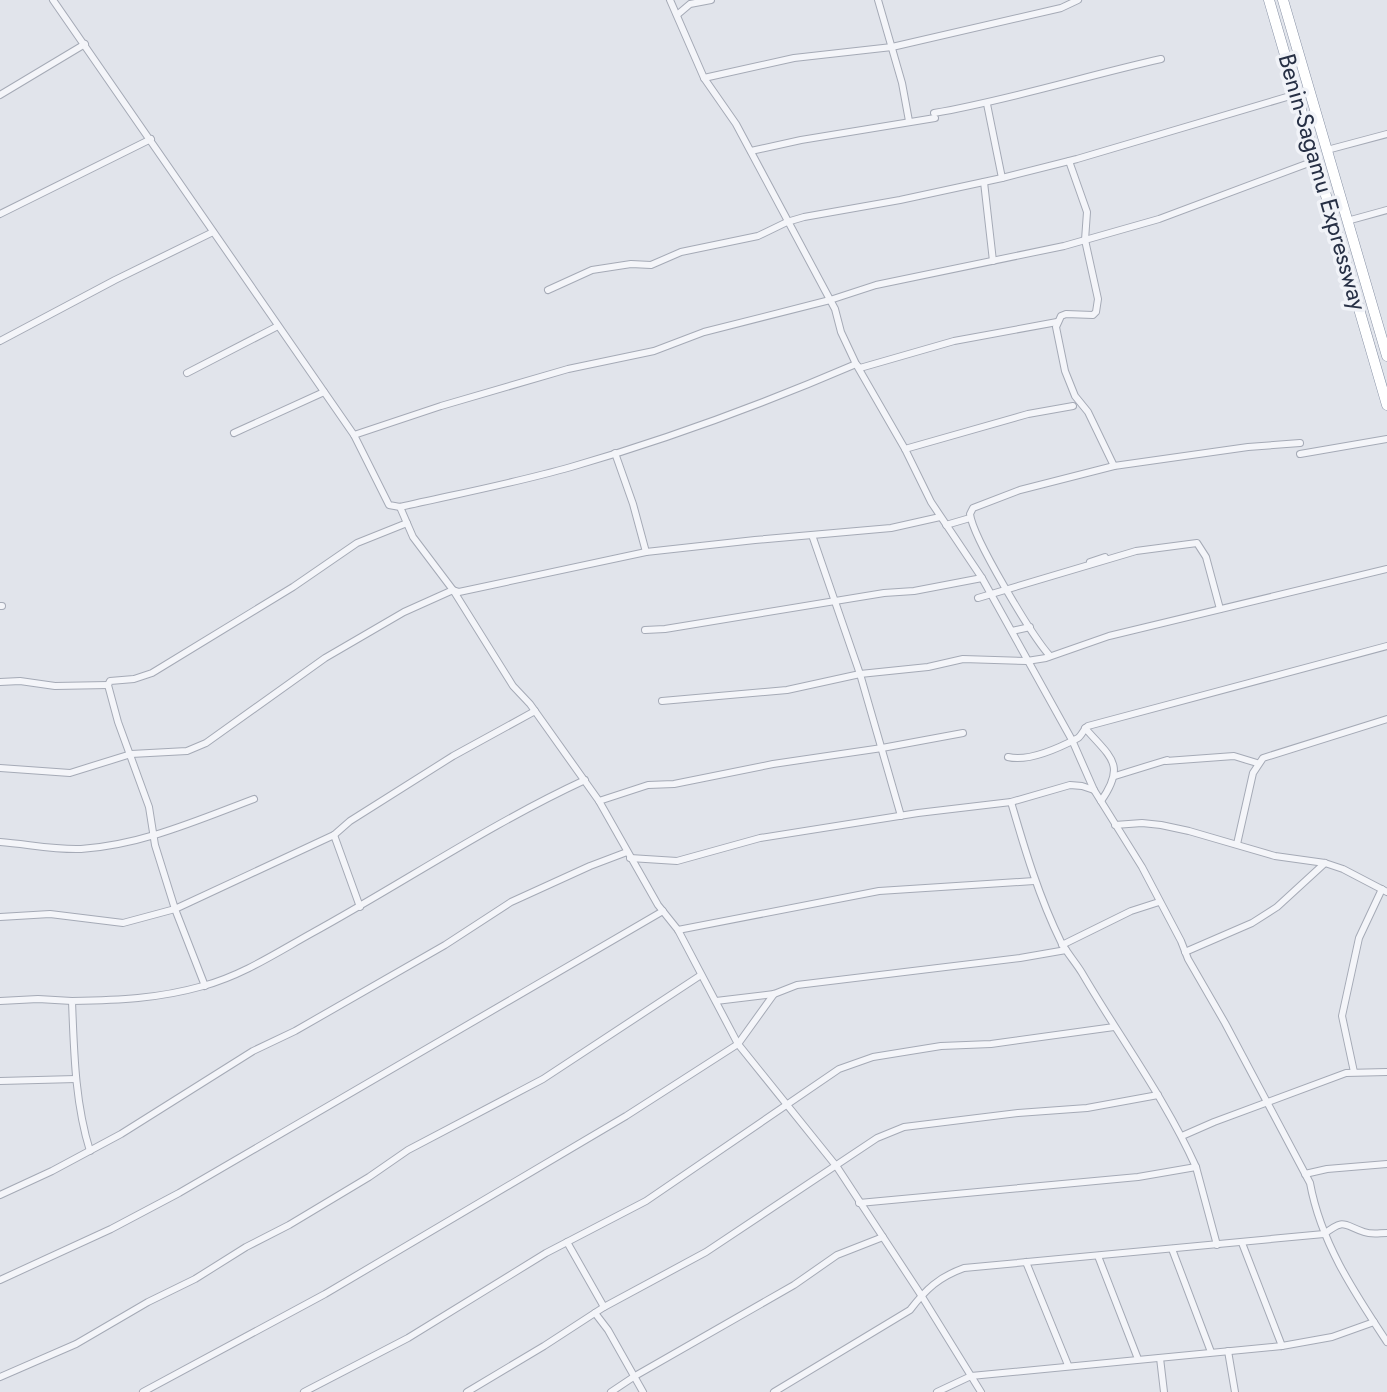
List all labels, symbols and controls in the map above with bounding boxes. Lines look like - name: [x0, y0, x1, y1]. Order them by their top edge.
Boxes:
- street label: Benin-Sagamu Expressway: [1270, 50, 1377, 315]

